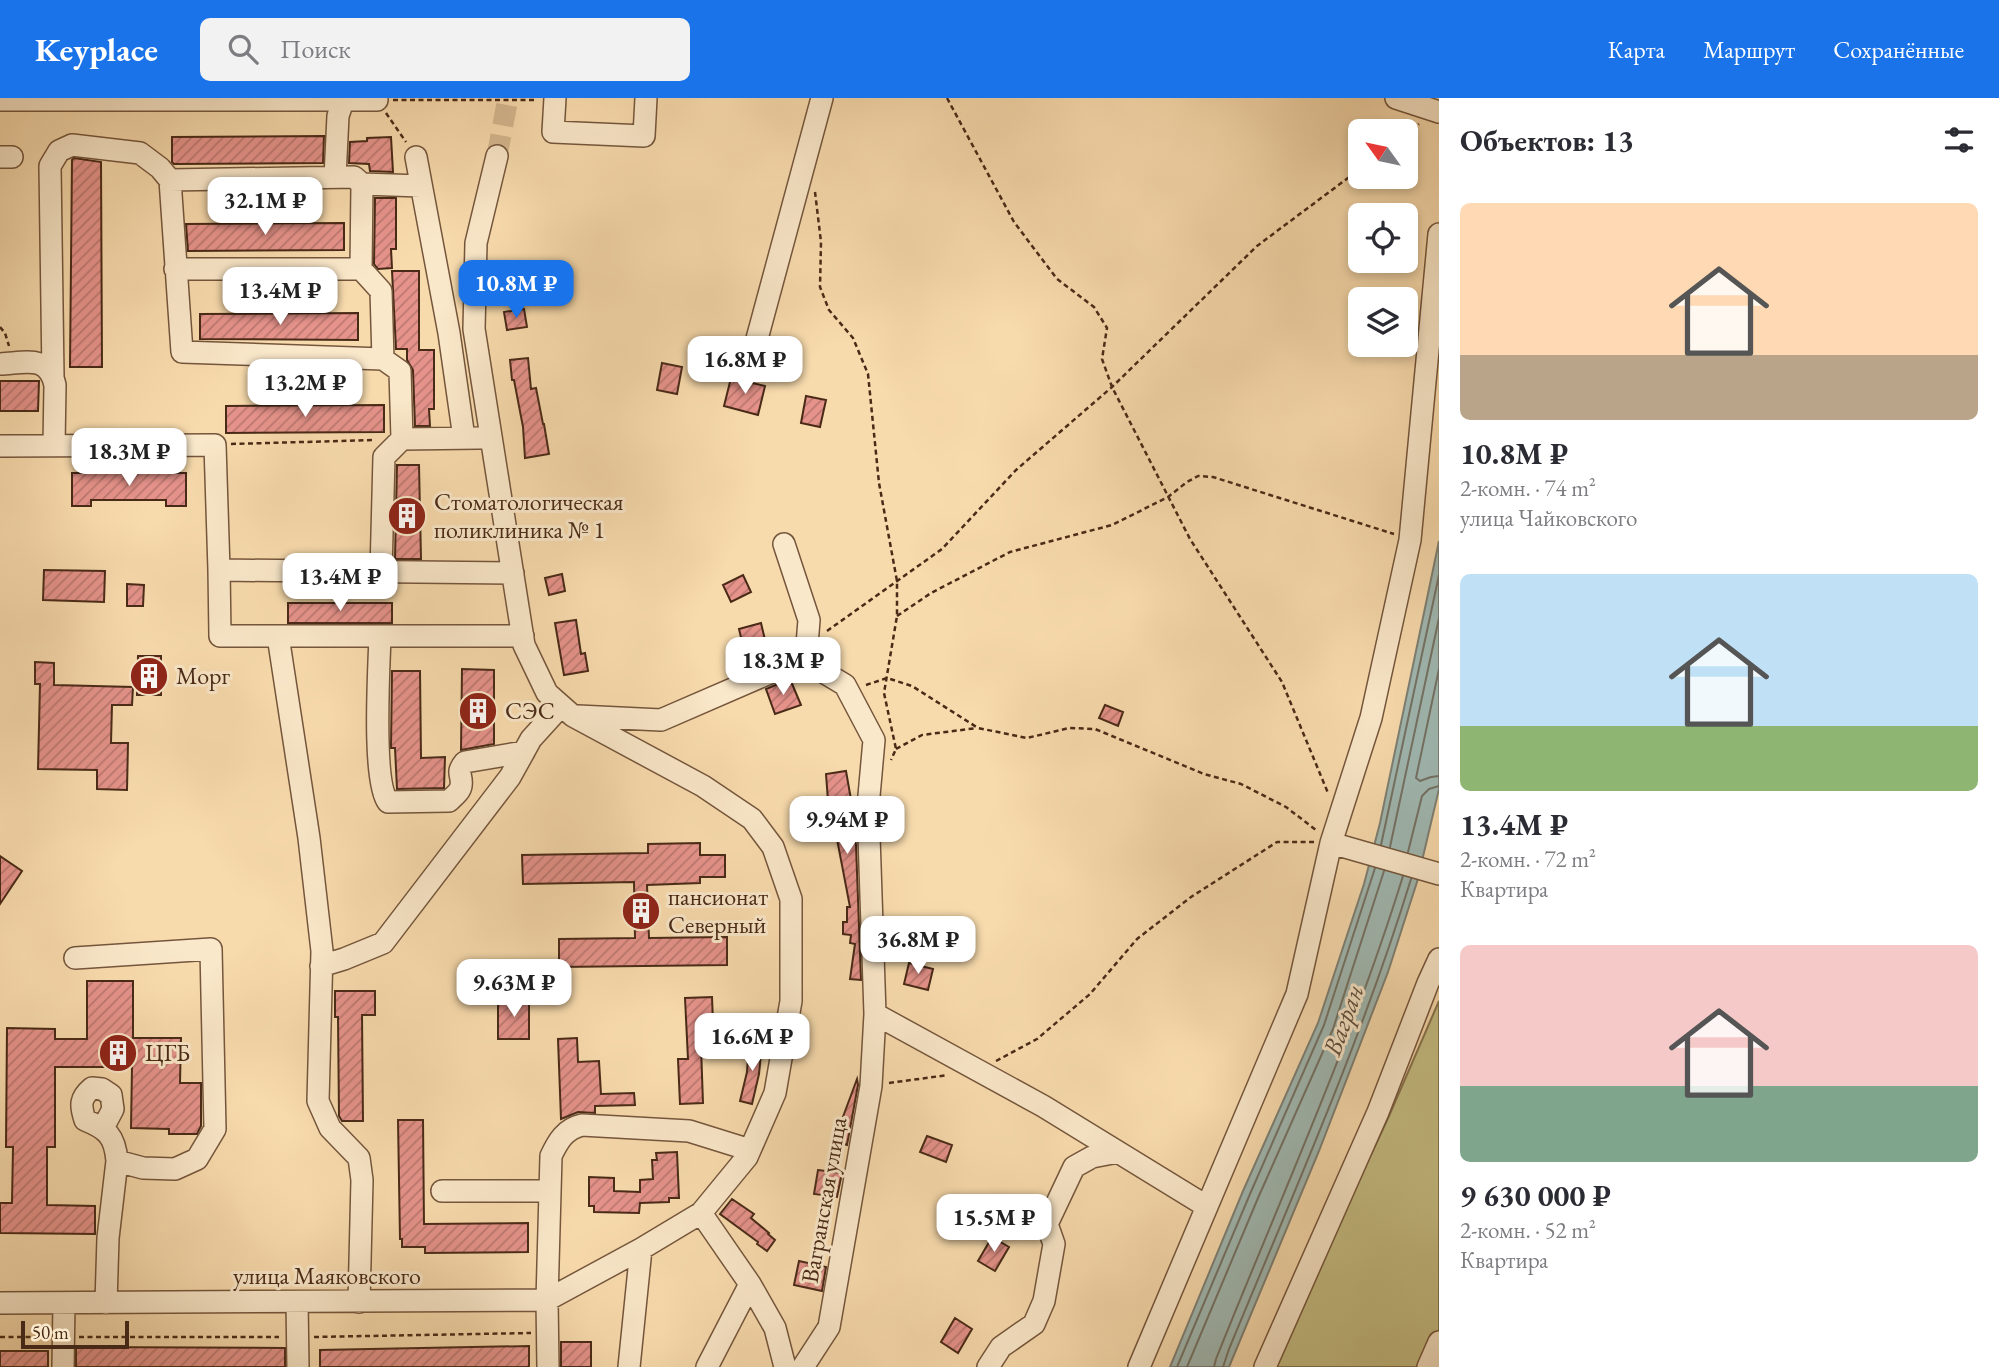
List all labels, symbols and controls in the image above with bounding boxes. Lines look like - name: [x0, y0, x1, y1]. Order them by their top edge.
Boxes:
- search box: [200, 18, 690, 81]
- text: Keyplace: [35, 28, 158, 71]
- icon: search: [224, 30, 262, 68]
- text: Поиск: [280, 32, 351, 66]
- text: Карта: [1608, 34, 1665, 65]
- text: Маршрут: [1703, 34, 1795, 65]
- text: Сохранённые: [1833, 34, 1964, 65]
- north arrow: [1348, 119, 1418, 189]
- map controls: [1348, 119, 1418, 357]
- text: Объектов: 13: [1460, 121, 1634, 160]
- icon: filters: [1940, 121, 1978, 159]
- pin: 32.1M ₽: [200, 178, 330, 237]
- text: 32.1M ₽: [224, 185, 306, 215]
- button: locate: [1348, 203, 1418, 273]
- icon: home: [1656, 248, 1782, 374]
- pin: 10.8M ₽: [451, 260, 581, 320]
- pin: 13.4M ₽: [215, 268, 345, 327]
- text: 10.8M ₽: [475, 268, 557, 298]
- text: 13.4M ₽: [239, 275, 321, 305]
- button: layers: [1348, 287, 1418, 357]
- pin: 16.8M ₽: [680, 336, 810, 396]
- text: 16.8M ₽: [704, 344, 786, 374]
- pin: 13.2M ₽: [240, 360, 370, 419]
- text: 13.2M ₽: [264, 367, 346, 397]
- pin: 18.3M ₽: [64, 428, 194, 488]
- text: 10.8M ₽: [1460, 434, 1568, 473]
- text: 18.3M ₽: [88, 436, 170, 466]
- text: 2-комн. · 74 m²: [1460, 473, 1596, 503]
- place label: Стоматологическая поликлиника № 1: [434, 486, 624, 545]
- building icon: Стоматологическая поликлиника № 1: [386, 495, 428, 537]
- text: улица Чайковского: [1460, 503, 1637, 533]
- pin: 13.4M ₽: [275, 554, 405, 613]
- text: 13.4M ₽: [299, 561, 381, 591]
- icon: home: [1656, 619, 1782, 745]
- pin: 18.3M ₽: [718, 638, 848, 697]
- text: 18.3M ₽: [742, 645, 824, 675]
- building icon: Морг: [128, 655, 170, 697]
- place label: Морг: [176, 660, 230, 691]
- building icon: СЭС: [457, 690, 499, 732]
- place label: СЭС: [505, 695, 555, 726]
- pin: 9.94M ₽: [782, 796, 912, 856]
- text: 9.94M ₽: [806, 804, 888, 834]
- text: 13.4M ₽: [1460, 805, 1568, 844]
- text: 2-комн. · 72 m²: [1460, 844, 1596, 874]
- text: Квартира: [1460, 874, 1548, 904]
- place label: пансионат Северный: [668, 881, 768, 940]
- building icon: пансионат Северный: [620, 890, 662, 932]
- pin: 36.8M ₽: [853, 916, 983, 976]
- text: 36.8M ₽: [877, 924, 959, 954]
- pin: 9.63M ₽: [449, 960, 579, 1019]
- text: 9.63M ₽: [473, 967, 555, 997]
- water label: Вагран: [1314, 980, 1372, 1061]
- icon: home: [1656, 990, 1782, 1116]
- pin: 16.6M ₽: [687, 1014, 817, 1073]
- text: 16.6M ₽: [711, 1021, 793, 1051]
- building icon: ЦГБ: [97, 1032, 139, 1074]
- place label: ЦГБ: [145, 1037, 190, 1068]
- street label: Вагранская улица: [794, 1114, 853, 1285]
- text: 9 630 000 ₽: [1460, 1176, 1611, 1215]
- pin: 15.5M ₽: [929, 1194, 1059, 1254]
- text: 15.5M ₽: [953, 1202, 1035, 1232]
- text: 2-комн. · 52 m²: [1460, 1215, 1596, 1245]
- text: Квартира: [1460, 1245, 1548, 1275]
- street label: улица Маяковского: [233, 1260, 421, 1291]
- scale bar: [21, 1318, 130, 1350]
- text: 50 m: [32, 1320, 69, 1345]

